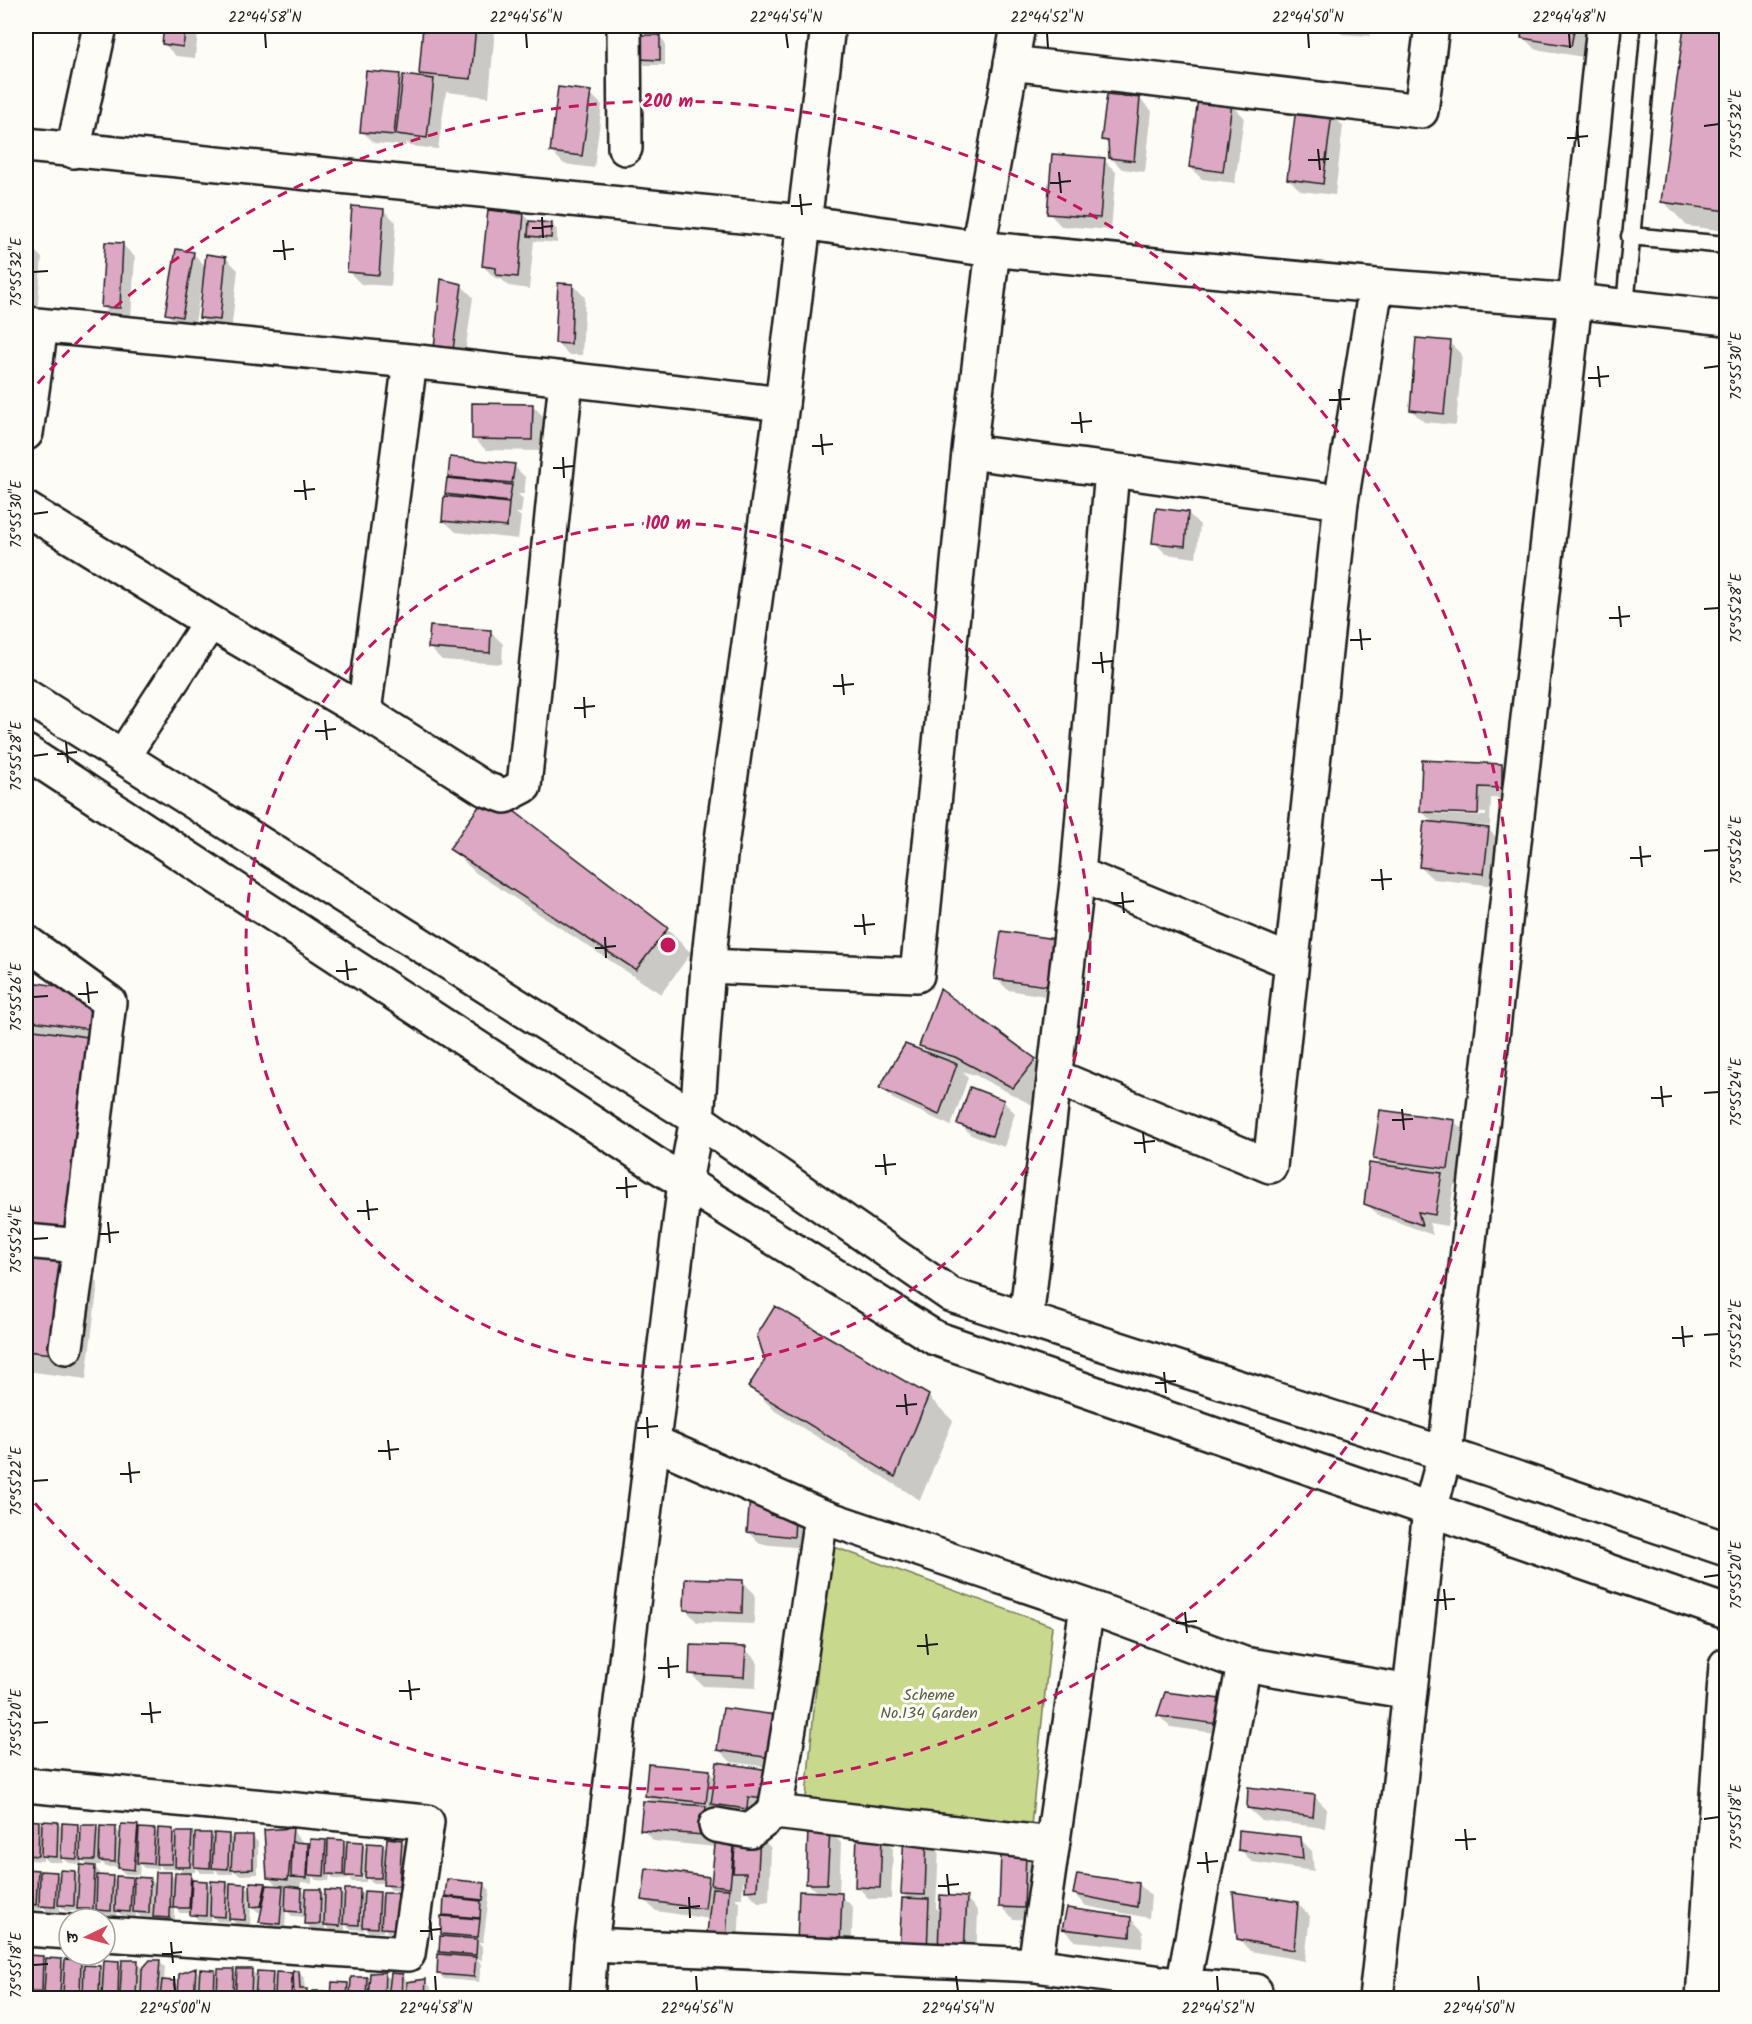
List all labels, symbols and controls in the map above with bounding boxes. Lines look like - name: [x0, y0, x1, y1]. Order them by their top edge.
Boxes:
- text: 22°44'58"N: [228, 6, 302, 30]
- text: 22°44'56"N: [490, 6, 562, 30]
- text: 22°44'54"N: [750, 6, 822, 30]
- text: 22°44'52"N: [1010, 6, 1084, 30]
- text: 22°44'50"N: [1272, 6, 1344, 30]
- text: 22°44'48"N: [1532, 6, 1606, 30]
- text: 200 m: [643, 88, 694, 117]
- text: 75°55'32"E: [1725, 88, 1749, 159]
- text: 75°55'32"E: [5, 236, 29, 307]
- text: 75°55'30"E: [1725, 331, 1749, 400]
- text: 75°55'30"E: [5, 479, 29, 548]
- text: 100 m: [645, 510, 691, 539]
- text: 75°55'28"E: [1725, 572, 1749, 643]
- text: 75°55'28"E: [5, 720, 29, 791]
- text: 75°55'26"E: [1725, 814, 1749, 885]
- centre of rings: [658, 935, 678, 955]
- text: 75°55'26"E: [5, 961, 29, 1032]
- text: 75°55'24"E: [1725, 1056, 1749, 1127]
- text: 75°55'24"E: [5, 1203, 29, 1274]
- text: 75°55'22"E: [1725, 1298, 1749, 1369]
- text: 75°55'22"E: [5, 1445, 29, 1516]
- text: 75°55'20"E: [1725, 1540, 1749, 1609]
- park label: Scheme No.134 Garden: [880, 1683, 978, 1726]
- text: 75°55'20"E: [5, 1688, 29, 1757]
- text: 75°55'18"E: [1725, 1783, 1749, 1850]
- north arrow: [57, 1907, 117, 1967]
- text: उ: [60, 1929, 86, 1944]
- text: 75°55'18"E: [5, 1931, 29, 1998]
- text: 22°45'00"N: [139, 1997, 211, 2021]
- text: 22°44'58"N: [399, 1997, 473, 2021]
- text: 22°44'56"N: [661, 1997, 733, 2021]
- text: 22°44'54"N: [922, 1997, 994, 2021]
- text: 22°44'52"N: [1181, 1997, 1255, 2021]
- text: 22°44'50"N: [1443, 1997, 1515, 2021]

